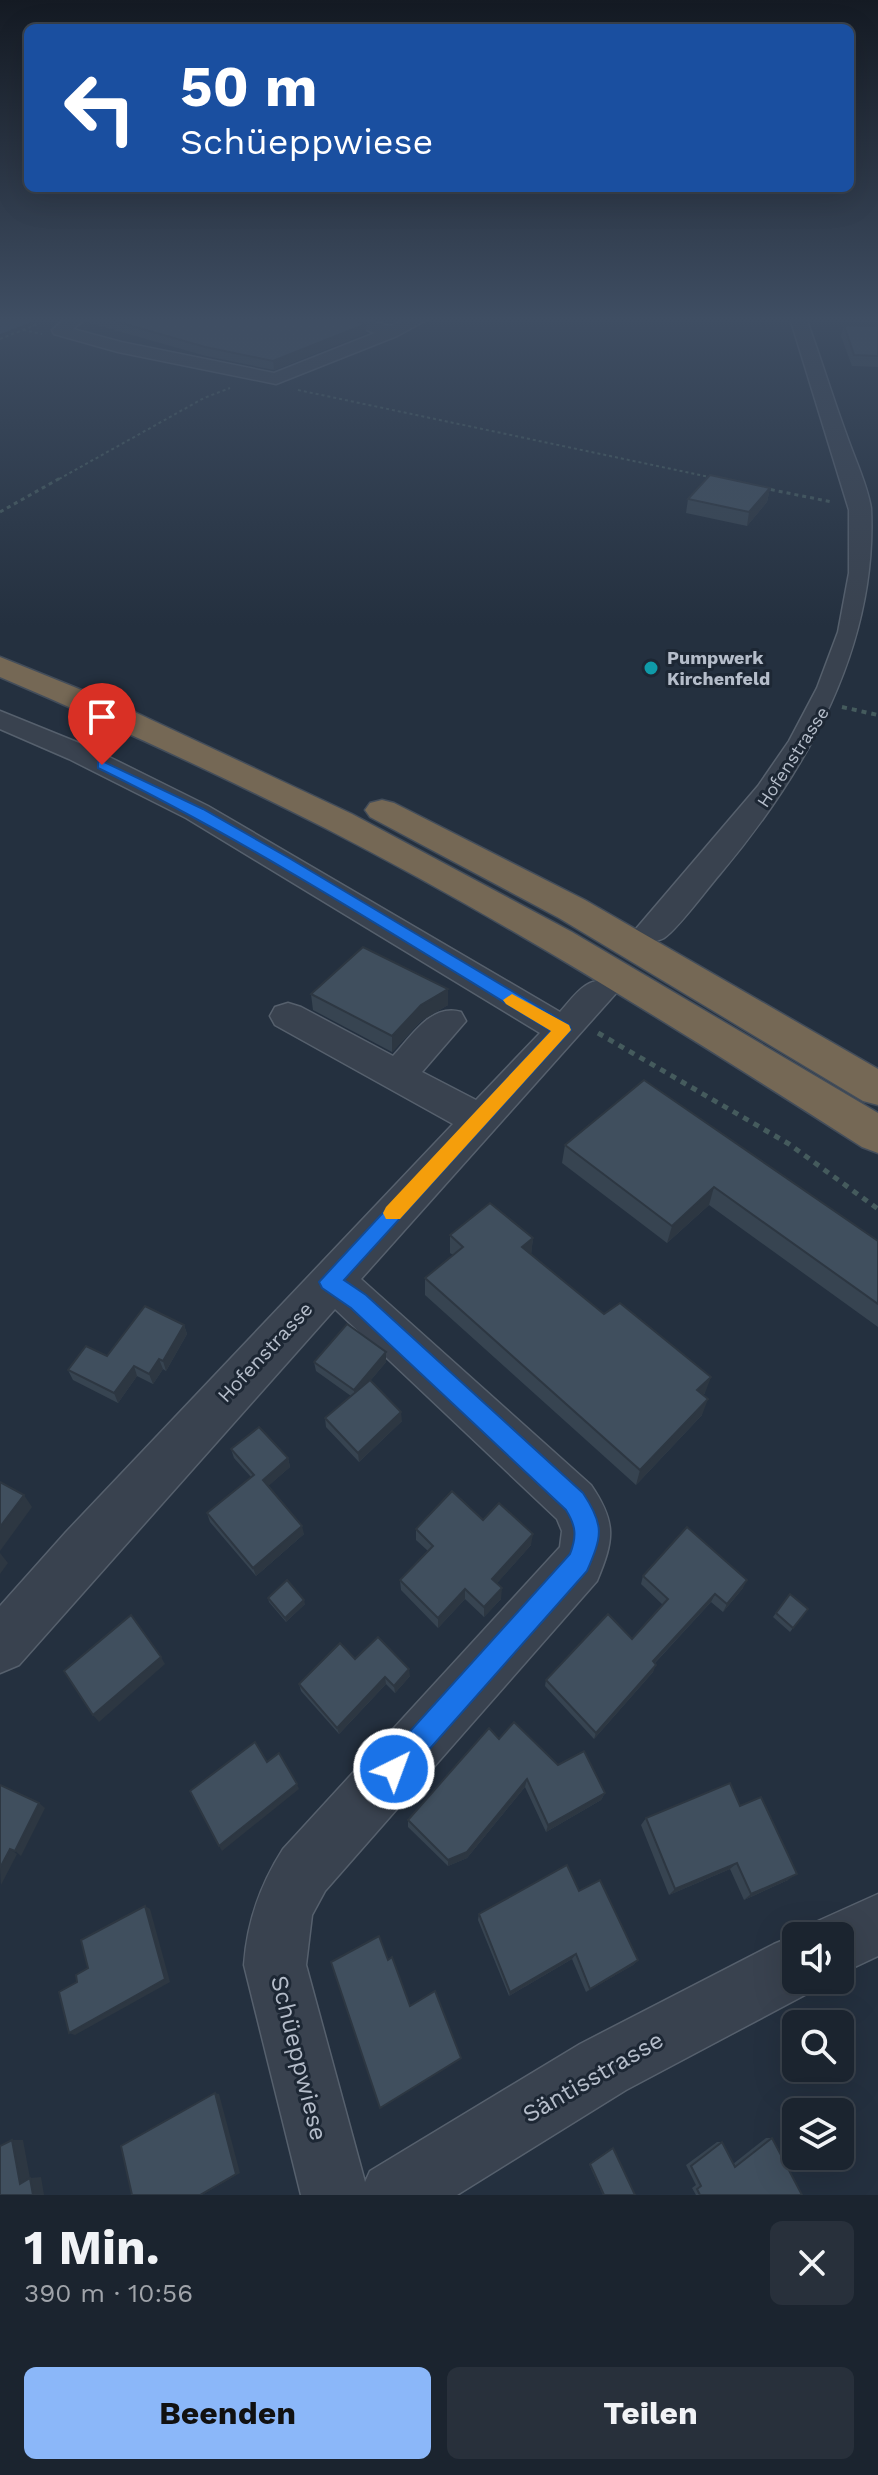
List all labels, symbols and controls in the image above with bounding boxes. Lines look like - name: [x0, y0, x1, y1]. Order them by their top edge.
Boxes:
- text: 50 m: [180, 54, 317, 120]
- icon: left: [48, 56, 152, 160]
- text: Schüeppwiese: [180, 121, 433, 163]
- place label: Pumpwerk Kirchenfeld: [667, 647, 770, 689]
- marker: Pumpwerk Kirchenfeld: [642, 659, 660, 677]
- pin: [68, 683, 136, 765]
- icon: arrive: [80, 695, 124, 739]
- street label: Hofenstrasse: [752, 702, 833, 811]
- street label: Hofenstrasse: [212, 1297, 318, 1407]
- position arrow: [352, 1727, 436, 1811]
- map controls: [782, 1922, 854, 2170]
- button: sound: [782, 1922, 854, 1994]
- street label: Schüeppwiese: [265, 1973, 333, 2143]
- button: search: [782, 2010, 854, 2082]
- street label: Säntisstrasse: [518, 2026, 668, 2128]
- button: layers: [782, 2098, 854, 2170]
- text: 1 Min.: [24, 2219, 160, 2276]
- button: close: [770, 2221, 854, 2305]
- text: 390 m · 10:56: [24, 2278, 193, 2308]
- button: Beenden: [24, 2367, 431, 2459]
- button: Teilen: [447, 2367, 854, 2459]

